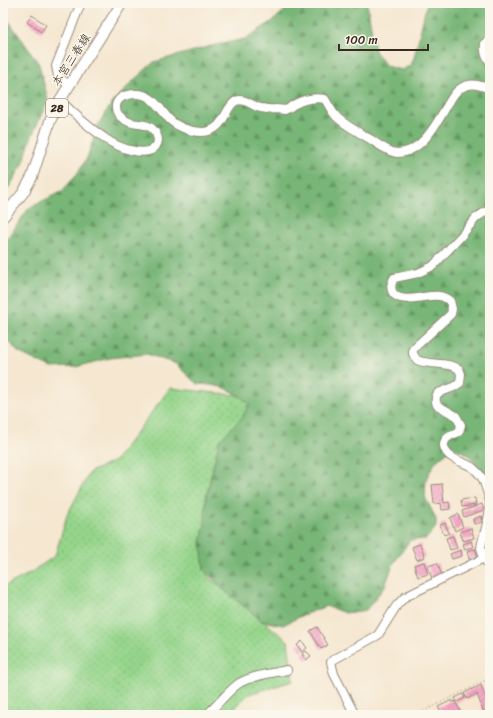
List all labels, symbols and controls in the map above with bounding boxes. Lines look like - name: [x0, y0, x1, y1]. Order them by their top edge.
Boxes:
- scale bar: [339, 26, 428, 52]
- street label: 本宮三春線: [45, 29, 97, 91]
- text: 100 m: [345, 29, 378, 51]
- road number: 28: [46, 99, 68, 117]

